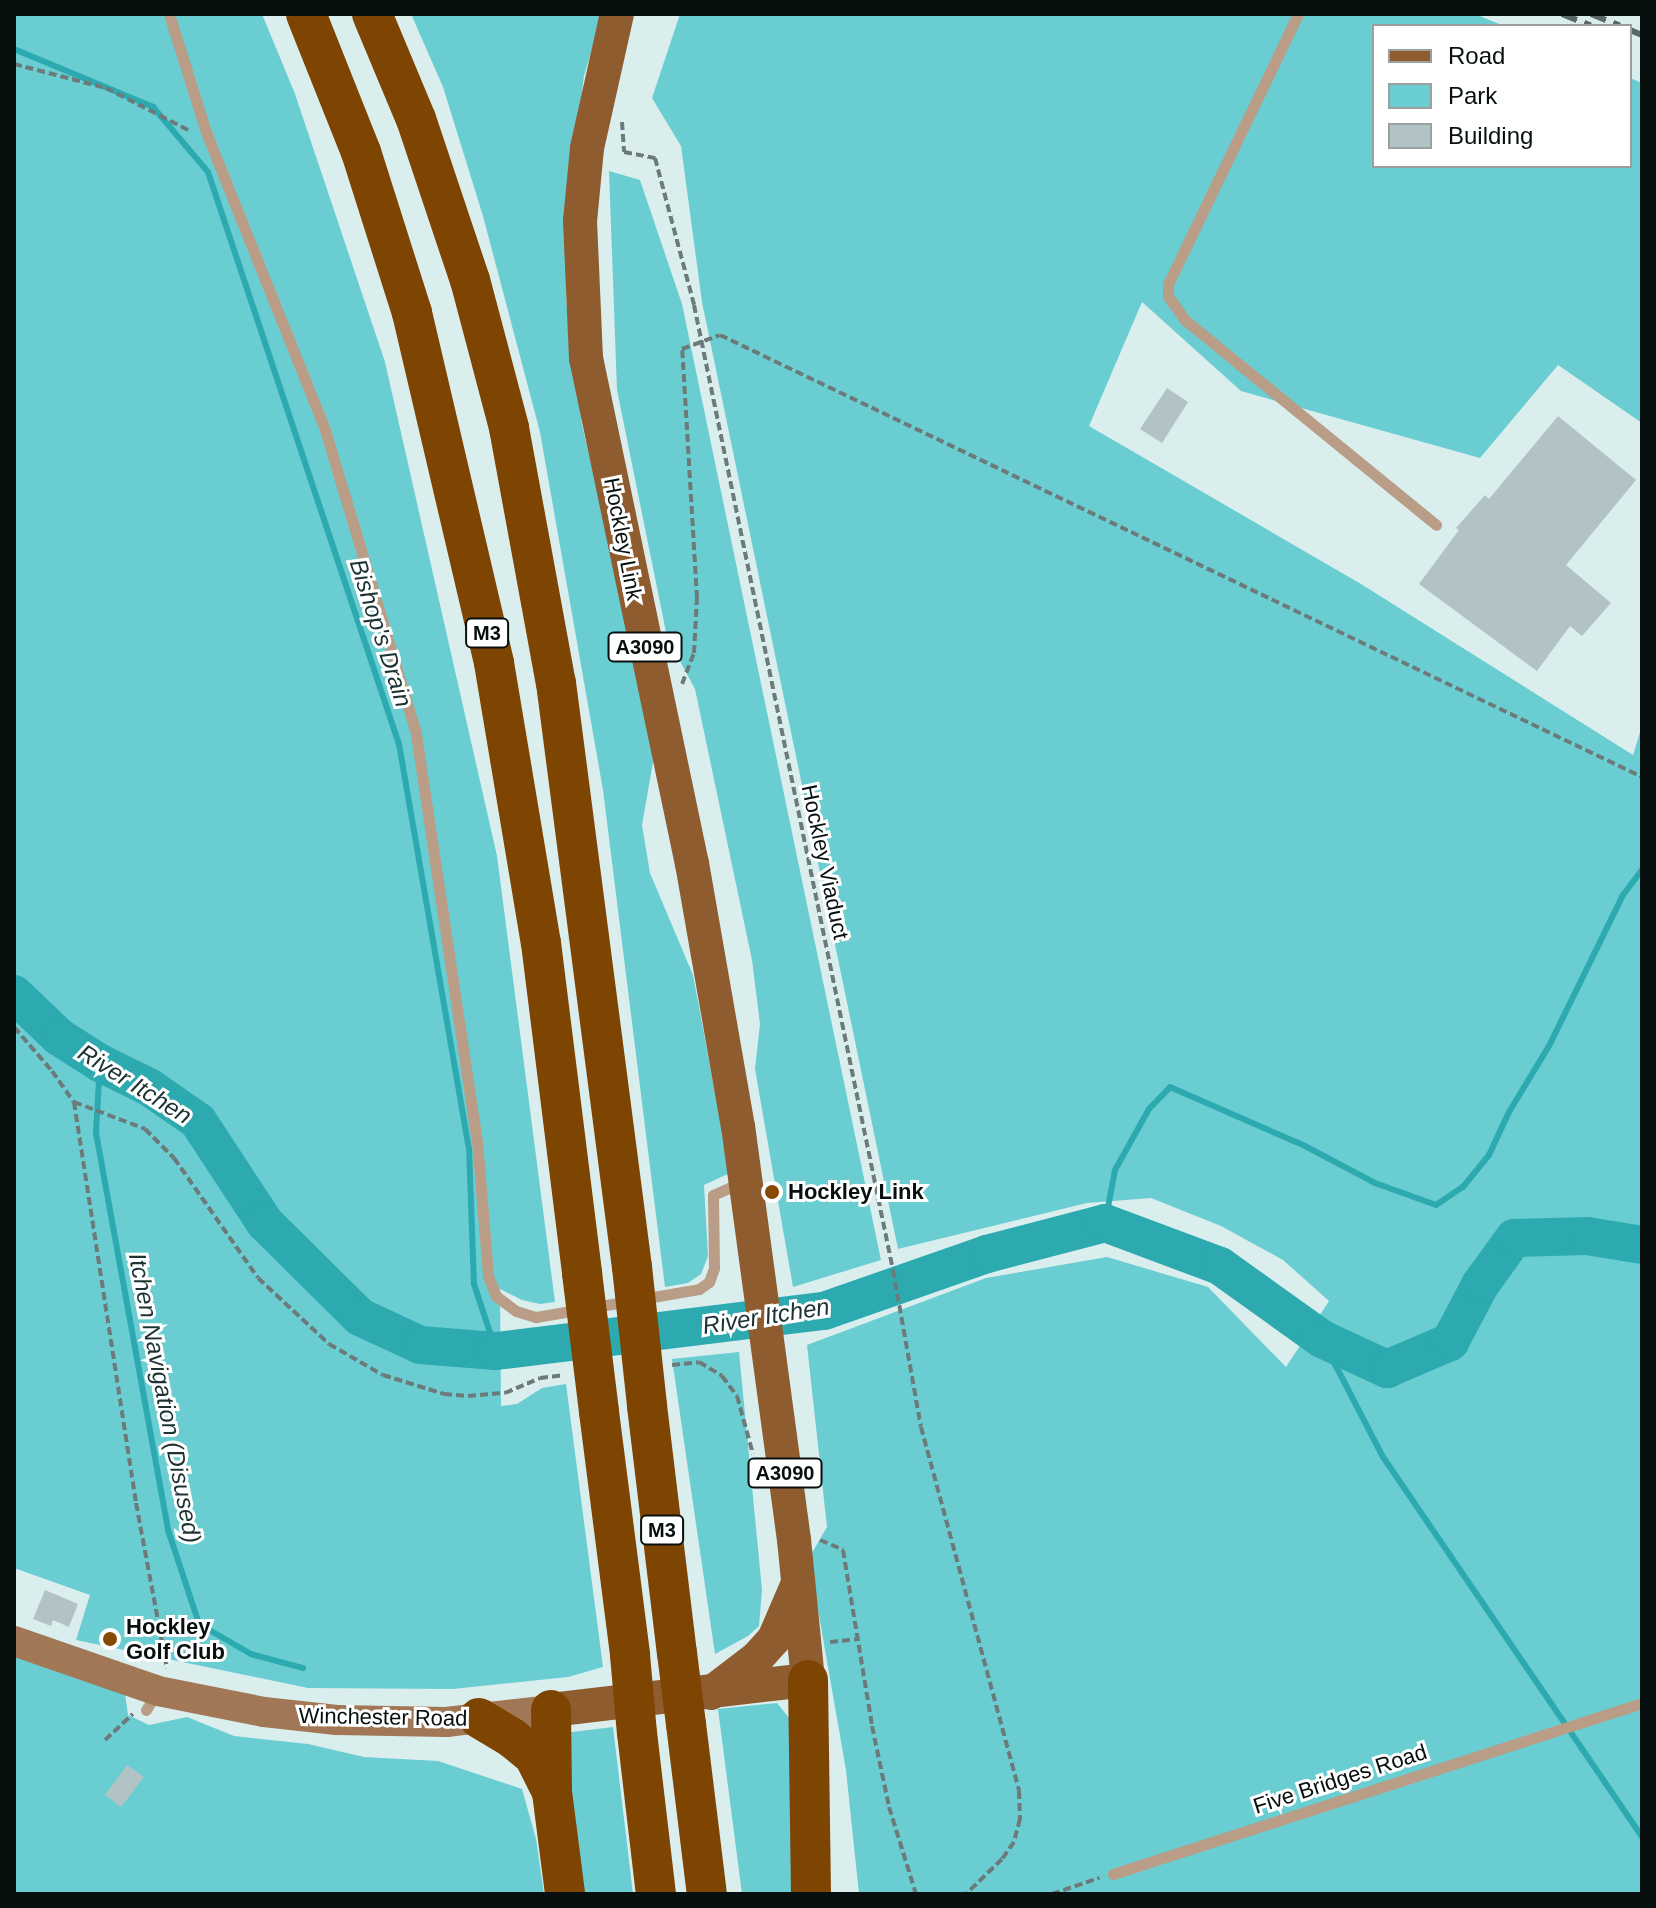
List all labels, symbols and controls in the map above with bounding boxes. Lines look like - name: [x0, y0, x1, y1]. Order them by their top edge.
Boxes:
- legend: [1372, 24, 1632, 168]
- text: Road: [1448, 42, 1505, 69]
- text: Park: [1448, 82, 1497, 109]
- text: Building: [1448, 122, 1533, 149]
- street label: Hockley Link: [598, 475, 648, 603]
- water label: Bishop's Drain: [344, 555, 418, 711]
- road number: M3: [465, 617, 509, 649]
- road number: A3090: [607, 631, 683, 663]
- street label: Hockley Viaduct: [796, 782, 854, 942]
- water label: River Itchen: [73, 1038, 197, 1130]
- place label: Hockley Link: [788, 1179, 924, 1205]
- marker: Hockley Link: [763, 1183, 781, 1201]
- water label: Itchen Navigation (Disused): [123, 1251, 207, 1545]
- water label: River Itchen: [701, 1292, 831, 1340]
- road number: A3090: [747, 1457, 823, 1489]
- road number: M3: [640, 1514, 684, 1546]
- place label: Hockley Golf Club: [126, 1613, 225, 1664]
- marker: Hockley Golf Club: [101, 1630, 119, 1648]
- street label: Winchester Road: [298, 1702, 468, 1732]
- street label: Five Bridges Road: [1250, 1738, 1430, 1820]

